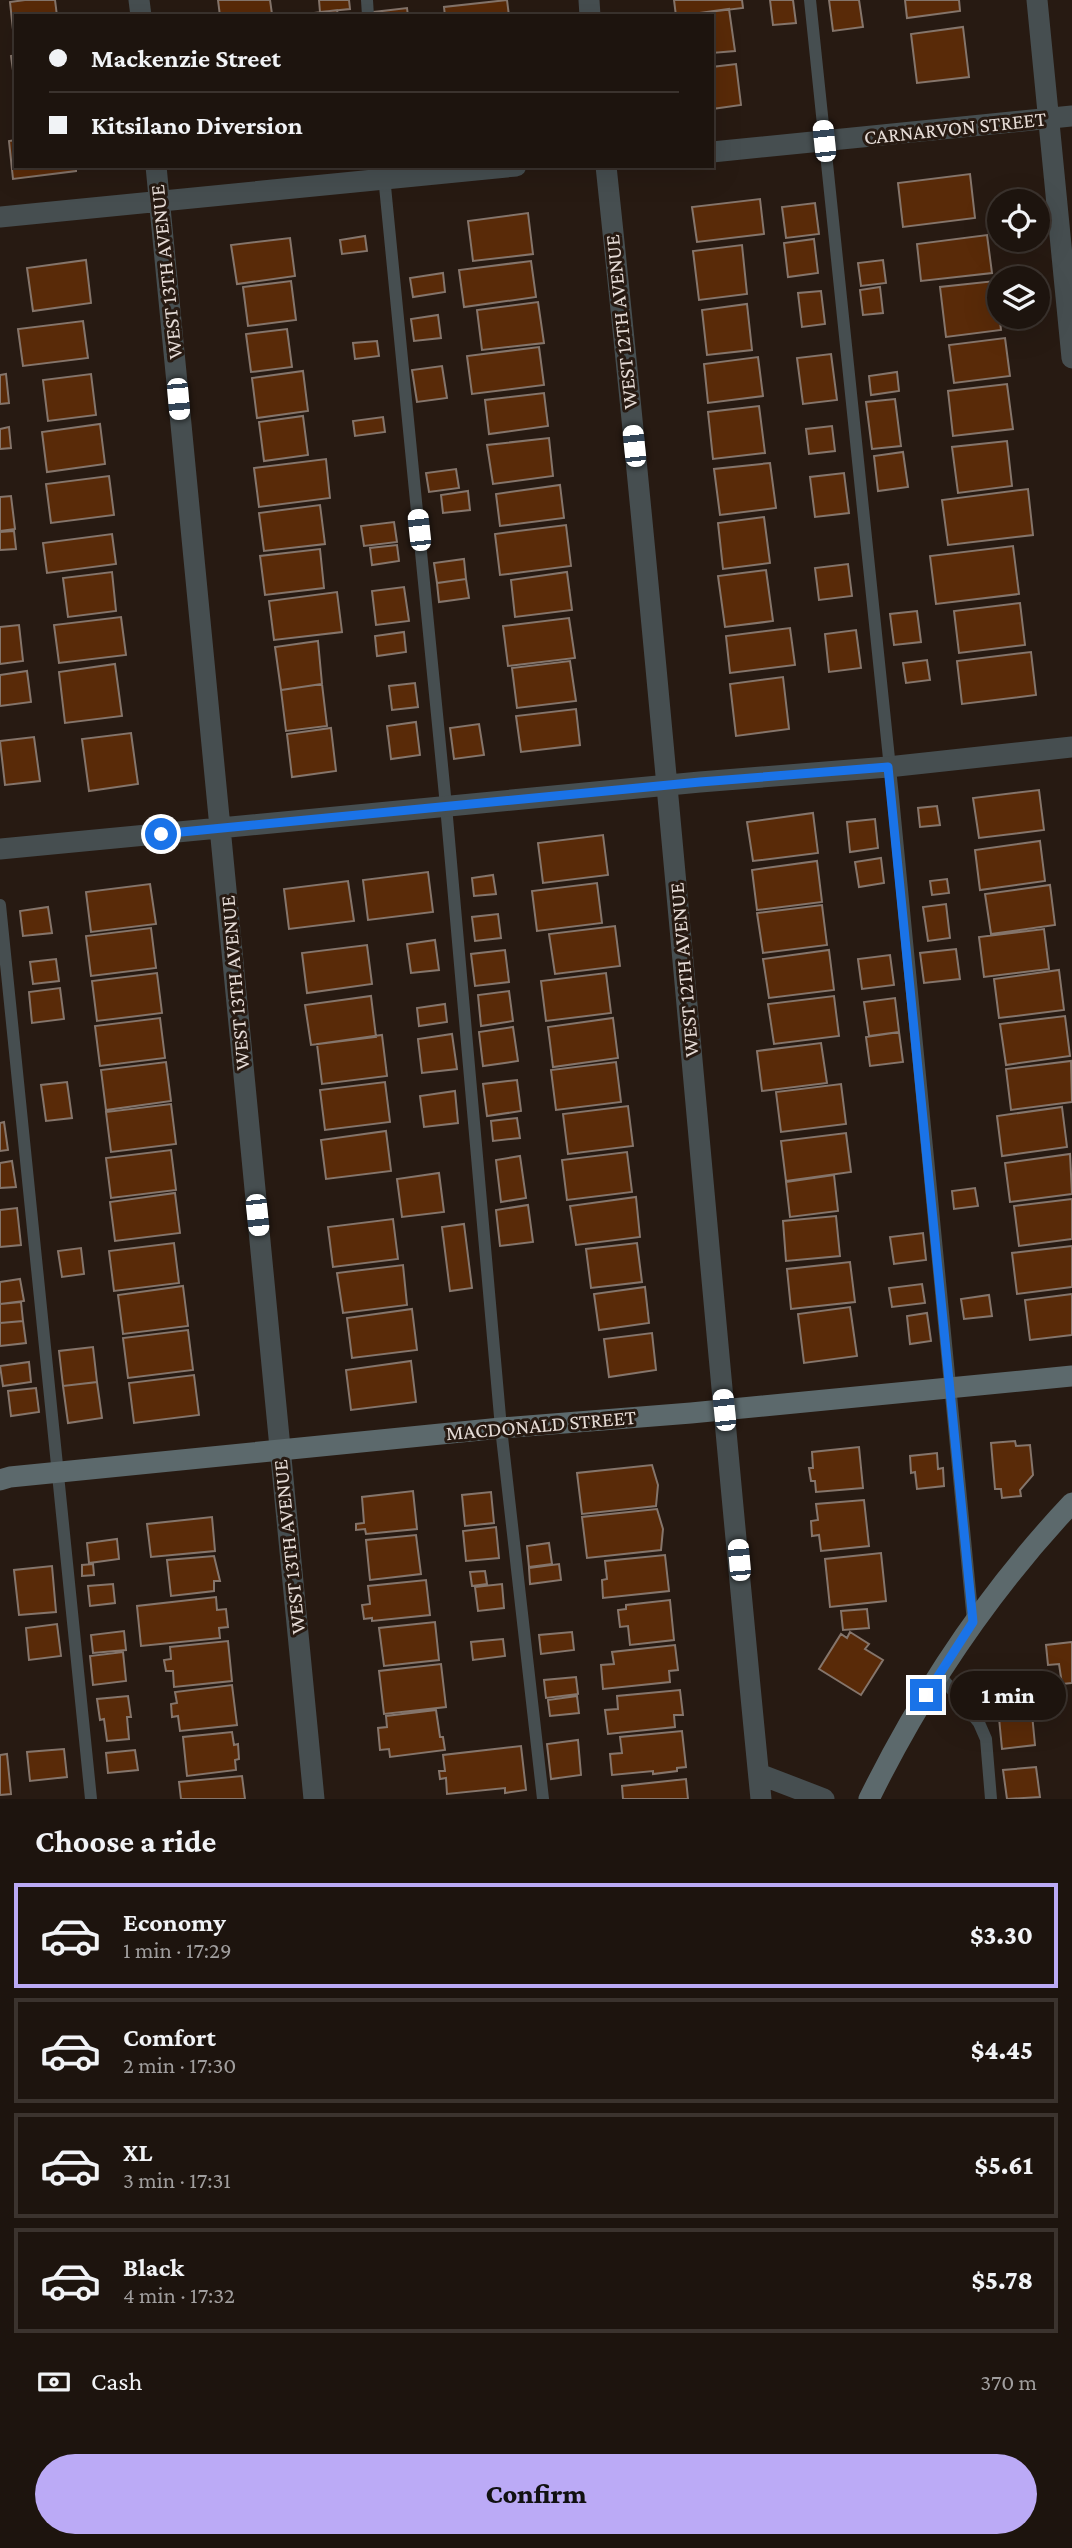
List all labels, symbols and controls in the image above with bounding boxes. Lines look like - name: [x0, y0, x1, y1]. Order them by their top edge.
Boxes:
- text: Mackenzie Street: [91, 44, 281, 73]
- street label: CARNARVON STREET: [863, 106, 1048, 150]
- text: Kitsilano Diversion: [91, 111, 303, 140]
- car: [812, 119, 837, 163]
- street label: WEST 13TH AVENUE: [145, 183, 187, 361]
- map controls: [987, 189, 1050, 329]
- button: locate: [987, 189, 1050, 252]
- street label: WEST 12TH AVENUE: [600, 233, 642, 411]
- button: layers: [987, 266, 1050, 329]
- car: [166, 377, 191, 421]
- car: [622, 424, 647, 468]
- car: [407, 508, 432, 552]
- route start: [145, 818, 177, 850]
- street label: WEST 12TH AVENUE: [664, 882, 704, 1058]
- street label: WEST 13TH AVENUE: [215, 895, 255, 1071]
- car: [245, 1193, 270, 1237]
- car: [712, 1388, 737, 1432]
- street label: MACDONALD STREET: [445, 1405, 638, 1445]
- street label: WEST 13TH AVENUE: [268, 1458, 310, 1636]
- car: [727, 1538, 752, 1582]
- callout: 1 min: [950, 1670, 1066, 1720]
- route end: [910, 1679, 942, 1711]
- text: 1 min: [981, 1682, 1035, 1708]
- text: Choose a ride: [35, 1823, 216, 1859]
- icon: car: [39, 1904, 102, 1967]
- text: Economy: [123, 1908, 226, 1937]
- text: $3.30: [970, 1921, 1033, 1950]
- text: 1 min · 17:29: [123, 1937, 232, 1963]
- icon: car: [39, 2019, 102, 2082]
- text: Comfort: [123, 2023, 216, 2052]
- text: $4.45: [971, 2036, 1033, 2065]
- text: 2 min · 17:30: [123, 2052, 236, 2078]
- icon: car: [39, 2134, 102, 2197]
- text: XL: [123, 2138, 152, 2167]
- text: $5.61: [975, 2151, 1033, 2180]
- text: 3 min · 17:31: [123, 2167, 231, 2193]
- icon: car: [39, 2249, 102, 2312]
- text: Black: [123, 2253, 184, 2282]
- text: $5.78: [972, 2266, 1033, 2295]
- text: 4 min · 17:32: [123, 2282, 235, 2308]
- icon: cash: [35, 2363, 73, 2401]
- text: Cash: [91, 2367, 142, 2396]
- text: 370 m: [980, 2369, 1037, 2395]
- button: Confirm: [35, 2454, 1037, 2534]

